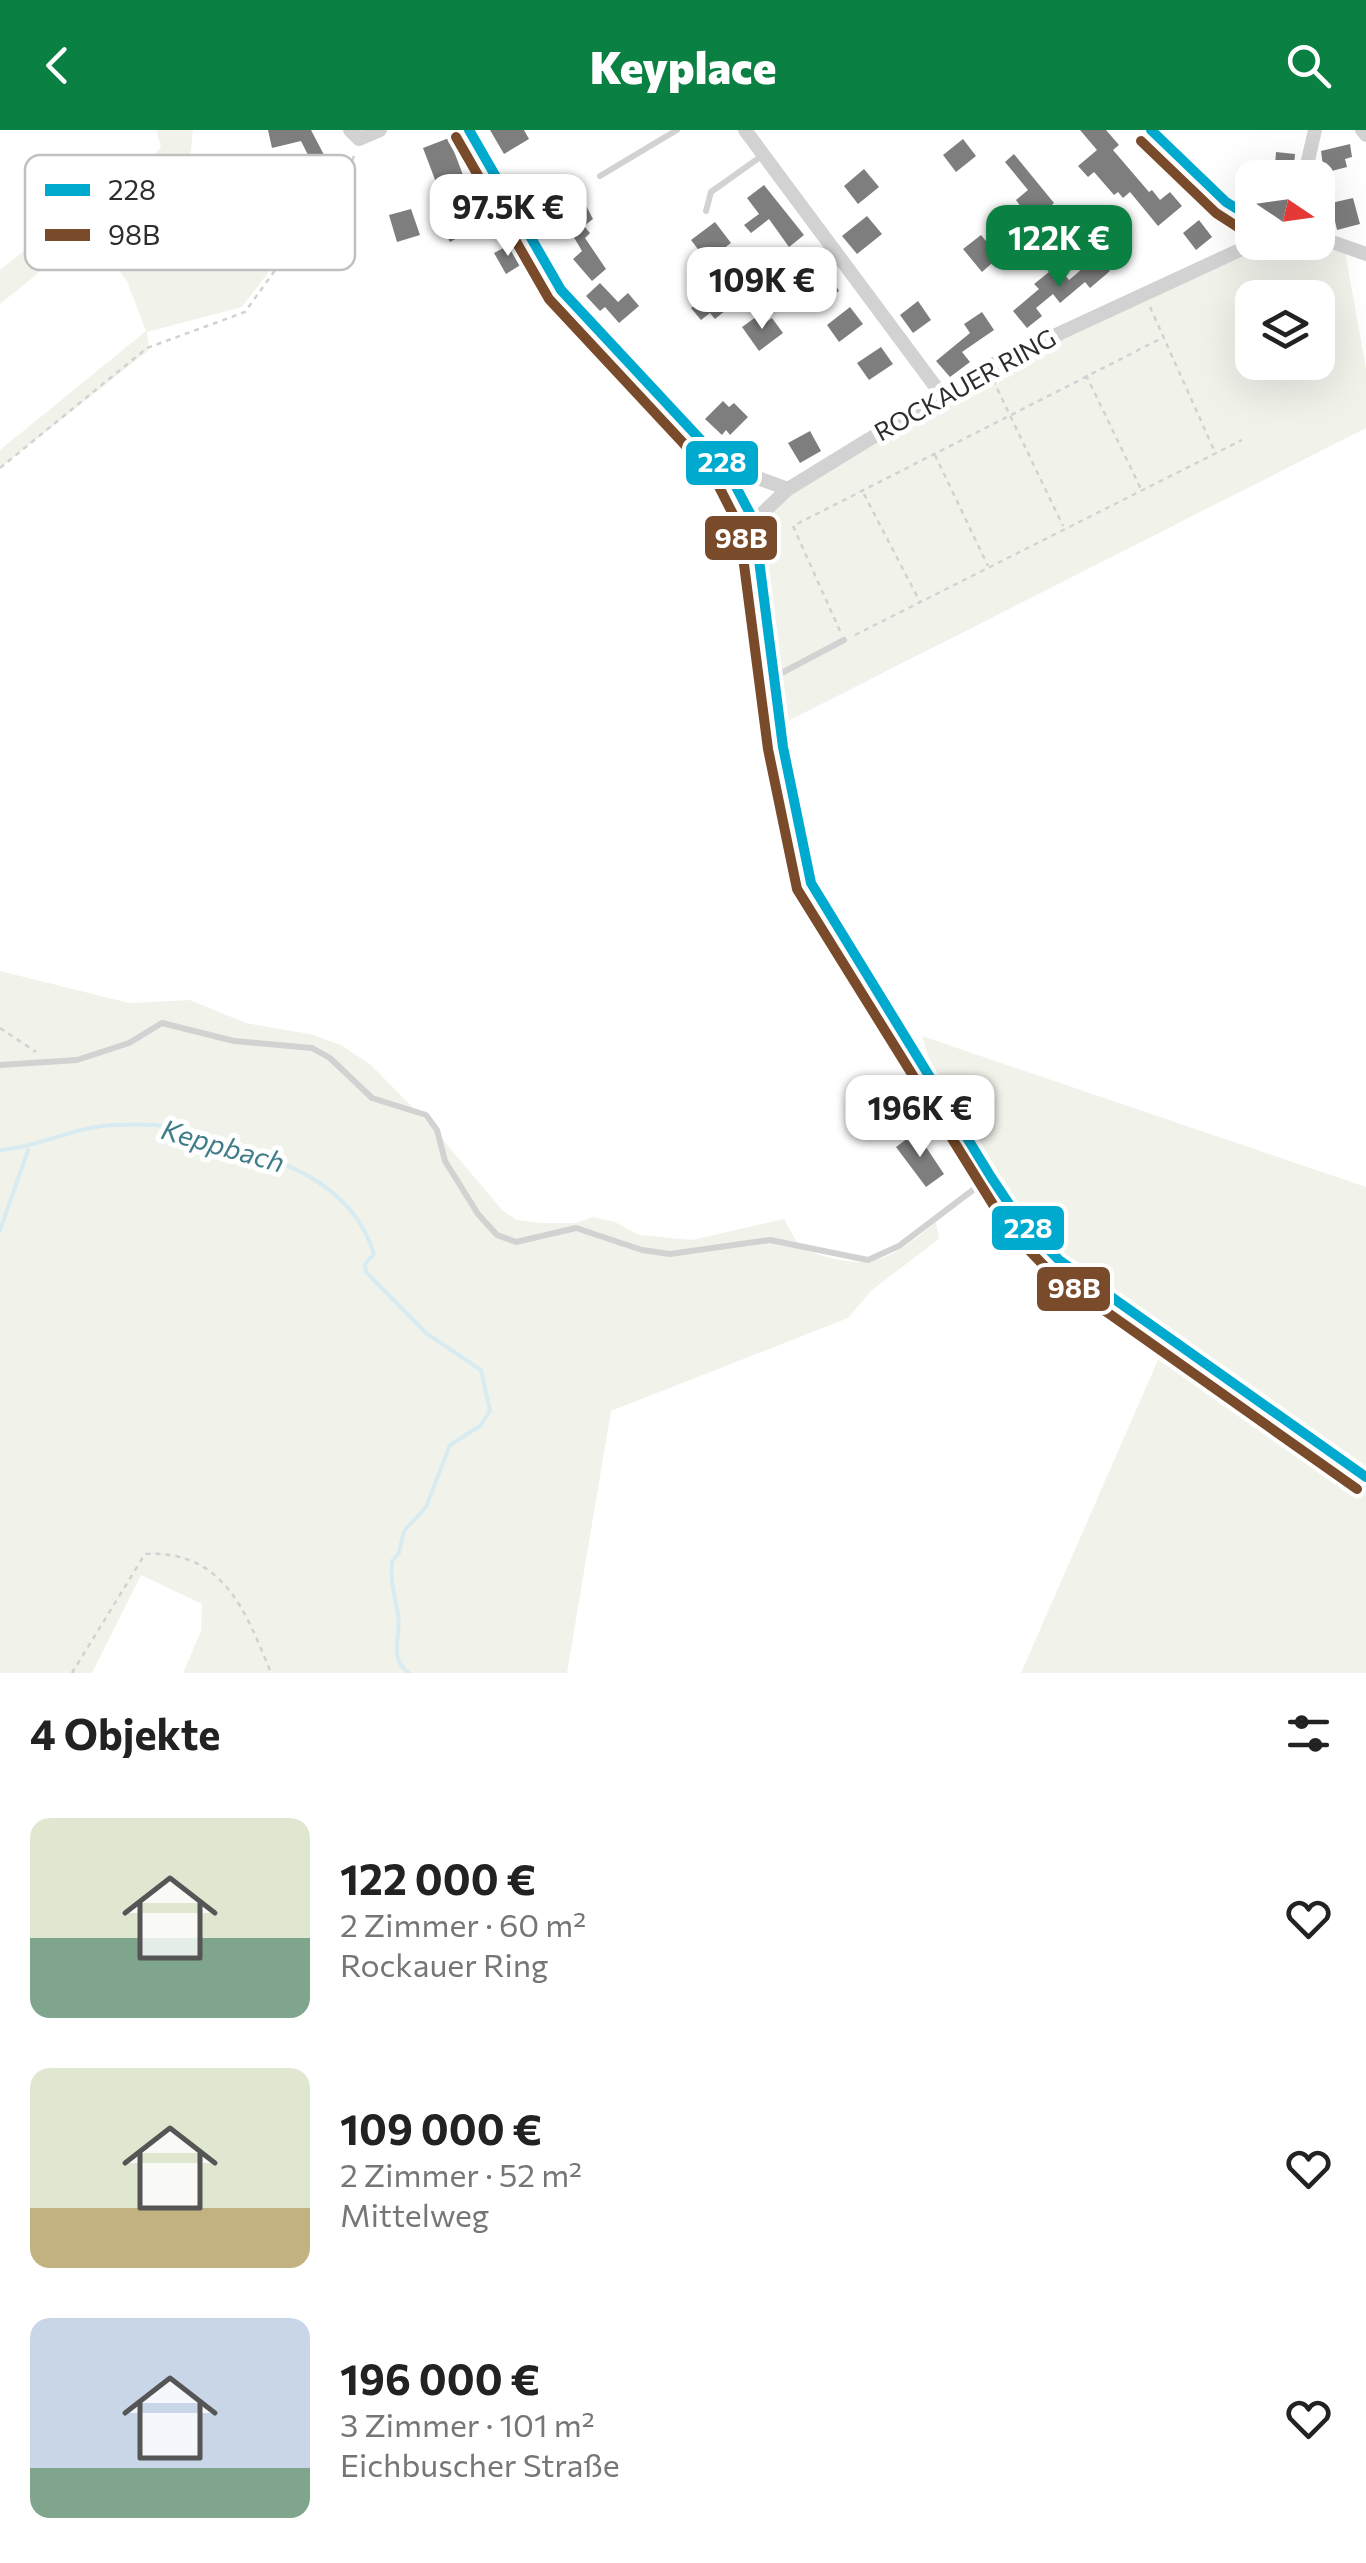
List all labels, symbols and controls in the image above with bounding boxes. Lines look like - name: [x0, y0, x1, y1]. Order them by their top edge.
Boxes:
- icon: back: [30, 38, 85, 93]
- text: Keyplace: [590, 38, 776, 93]
- icon: search: [1281, 38, 1336, 93]
- legend: [25, 155, 355, 270]
- north arrow: [1235, 160, 1335, 260]
- map controls: [1235, 160, 1335, 380]
- text: 228: [108, 172, 156, 206]
- pin: 97.5K €: [416, 174, 600, 259]
- text: 97.5K €: [452, 186, 564, 226]
- pin: 122K €: [978, 205, 1140, 290]
- text: 98B: [108, 217, 160, 251]
- text: 122K €: [1008, 217, 1110, 257]
- pin: 109K €: [681, 247, 843, 332]
- text: 109K €: [709, 259, 815, 299]
- button: layers: [1235, 280, 1335, 380]
- street label: ROCKAUER RING: [869, 322, 1060, 446]
- line badge: 228: [684, 439, 760, 487]
- text: 228: [697, 444, 747, 478]
- line badge: 98B: [703, 514, 779, 562]
- text: 98B: [714, 520, 768, 554]
- pin: 196K €: [839, 1075, 1001, 1160]
- text: 196K €: [868, 1087, 972, 1127]
- water label: Keppbach: [158, 1111, 289, 1179]
- line badge: 228: [990, 1204, 1066, 1252]
- text: 228: [1003, 1210, 1053, 1244]
- line badge: 98B: [1035, 1265, 1112, 1313]
- text: 98B: [1047, 1270, 1101, 1304]
- icon: filters: [1281, 1706, 1336, 1761]
- text: 4 Objekte: [30, 1707, 220, 1759]
- text: 122 000 €: [340, 1852, 536, 1904]
- icon: home: [110, 1858, 230, 1978]
- icon: heart: [1281, 1891, 1336, 1946]
- text: 2 Zimmer · 60 m²: [340, 1904, 586, 1944]
- text: Rockauer Ring: [340, 1944, 548, 1984]
- text: 109 000 €: [340, 2102, 542, 2154]
- icon: home: [110, 2108, 230, 2228]
- icon: heart: [1281, 2141, 1336, 2196]
- text: 2 Zimmer · 52 m²: [340, 2154, 582, 2194]
- text: Mittelweg: [340, 2194, 489, 2234]
- text: 196 000 €: [340, 2352, 540, 2404]
- icon: home: [110, 2358, 230, 2478]
- icon: heart: [1281, 2391, 1336, 2446]
- text: 3 Zimmer · 101 m²: [340, 2404, 595, 2444]
- text: Eichbuscher Straße: [340, 2444, 620, 2484]

